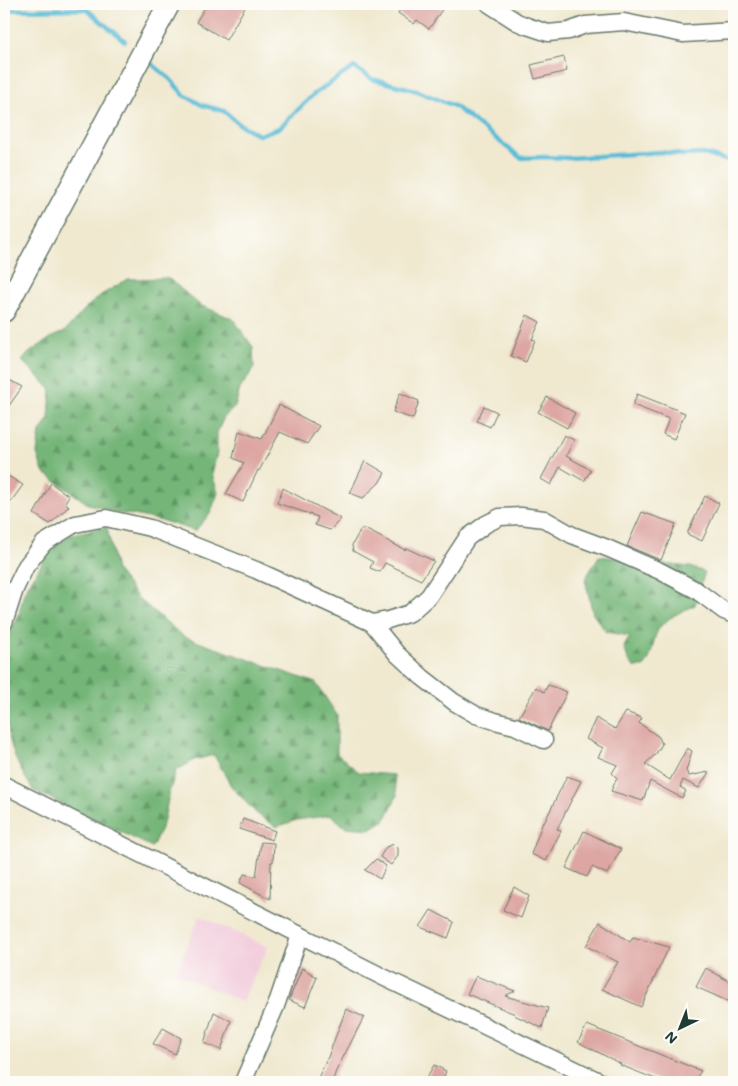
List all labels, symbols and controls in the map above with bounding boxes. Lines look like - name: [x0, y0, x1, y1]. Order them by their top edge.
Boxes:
- north arrow: [656, 1004, 706, 1054]
- text: N: [660, 1027, 681, 1048]

